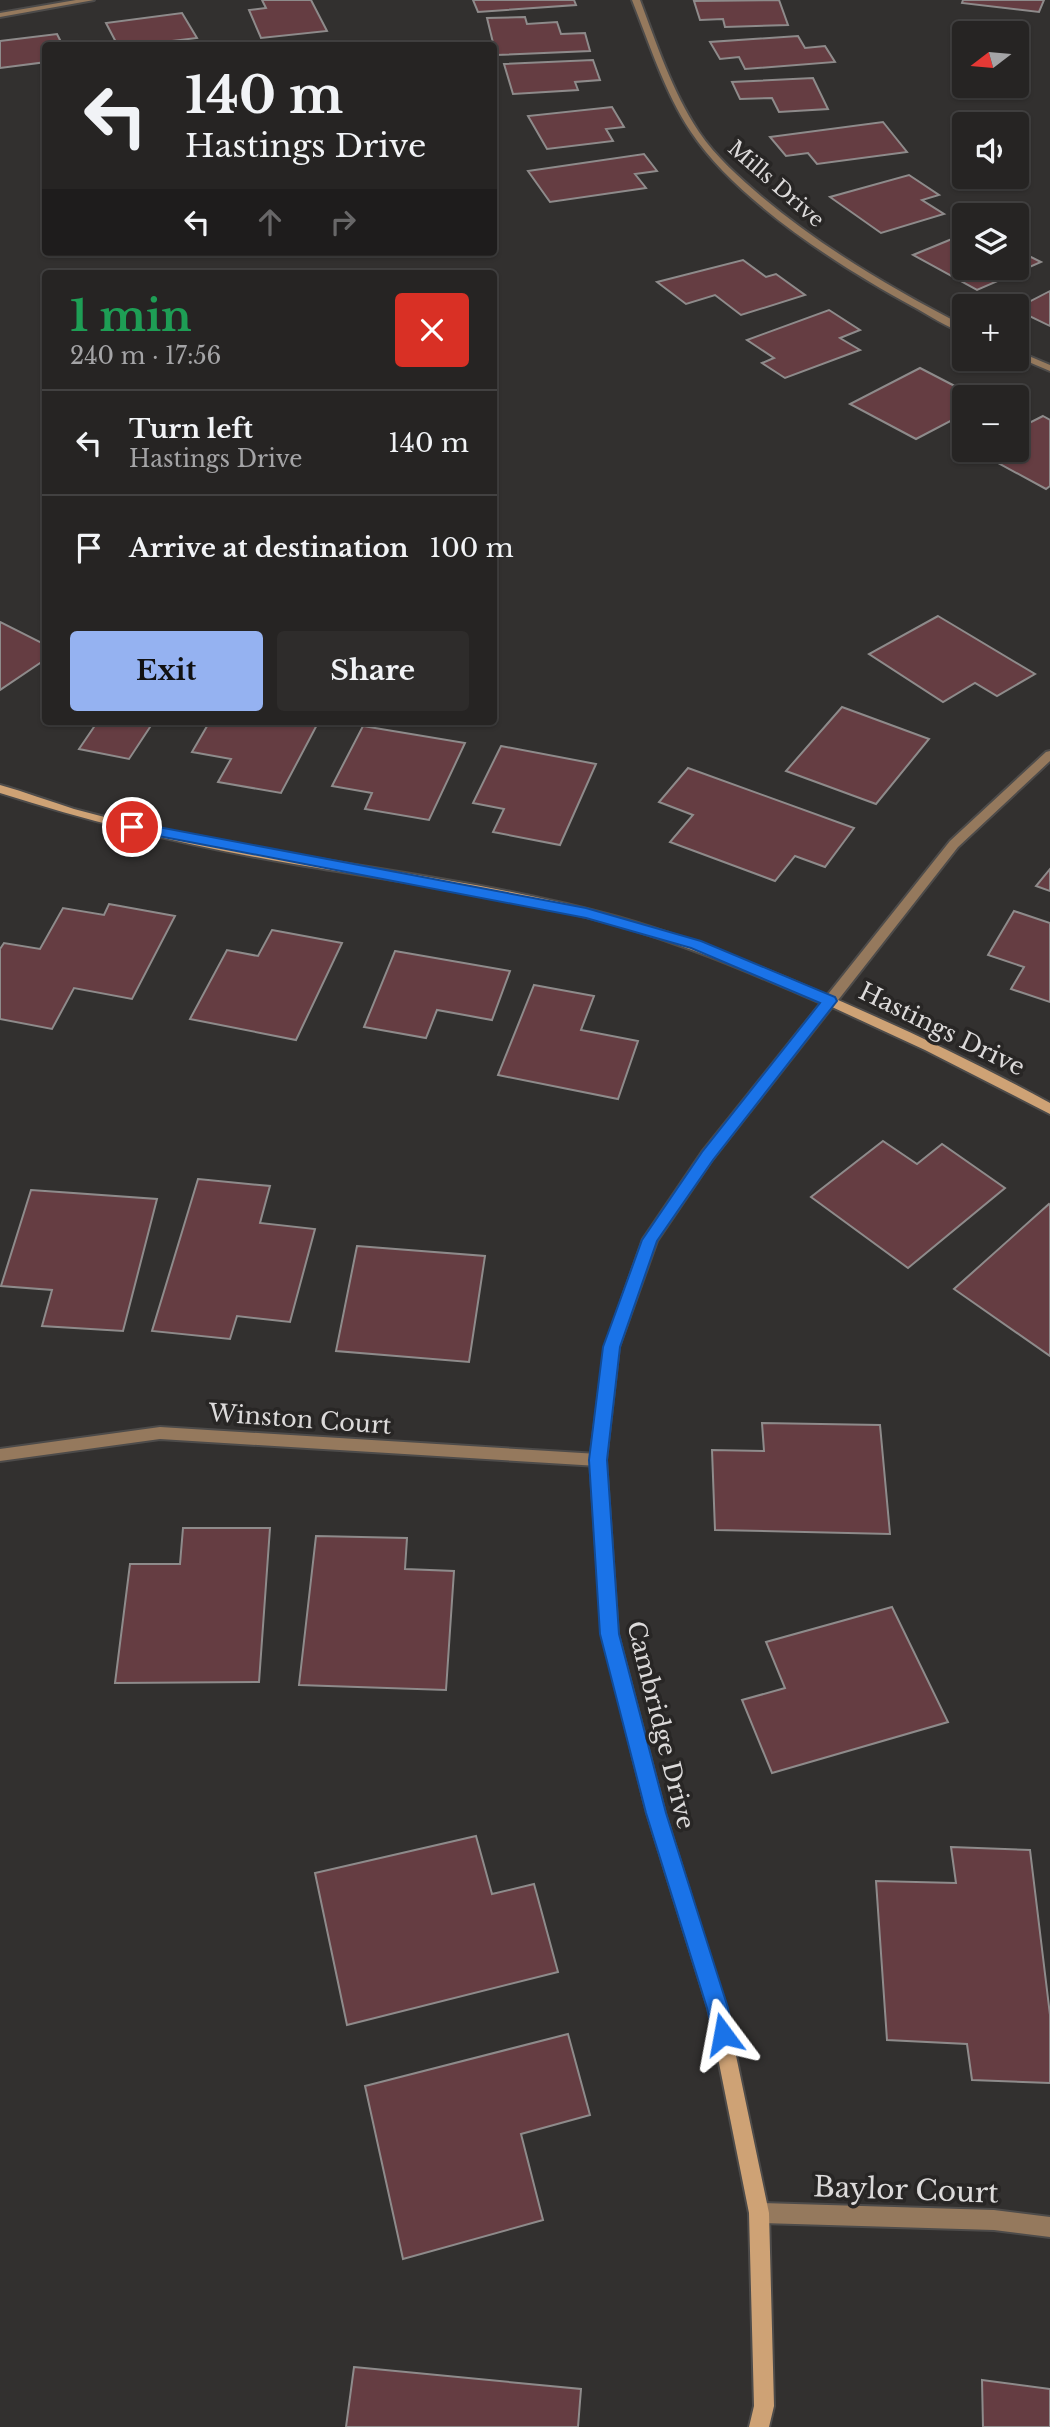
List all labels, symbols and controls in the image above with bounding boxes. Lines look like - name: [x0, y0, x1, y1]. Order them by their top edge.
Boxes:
- north arrow: [952, 21, 1029, 98]
- map controls: [952, 21, 1029, 462]
- text: 140 m: [185, 65, 343, 126]
- icon: left: [70, 70, 161, 161]
- button: sound: [952, 112, 1029, 189]
- text: Hastings Drive: [185, 126, 426, 166]
- street label: Mills Drive: [722, 135, 830, 233]
- icon: left: [178, 203, 216, 241]
- icon: ahead: [251, 203, 289, 241]
- icon: right: [324, 203, 362, 241]
- button: layers: [952, 203, 1029, 280]
- text: 1 min: [70, 290, 192, 342]
- button: close: [395, 293, 469, 367]
- button: +: [952, 294, 1029, 371]
- text: 240 m · 17:56: [70, 342, 221, 370]
- button: −: [952, 385, 1029, 462]
- text: Turn left: [129, 413, 253, 445]
- icon: left: [70, 424, 108, 462]
- text: 140 m: [388, 427, 469, 459]
- text: Hastings Drive: [129, 445, 302, 473]
- icon: arrive: [70, 529, 108, 567]
- text: Arrive at destination: [129, 532, 409, 564]
- text: 100 m: [430, 532, 514, 564]
- button: Exit: [70, 631, 263, 711]
- button: Share: [277, 631, 469, 711]
- pin: [102, 797, 162, 857]
- icon: arrive: [113, 808, 151, 846]
- street label: Hastings Drive: [854, 976, 1030, 1082]
- street label: Winston Court: [207, 1398, 392, 1440]
- street label: Cambridge Drive: [621, 1618, 701, 1832]
- position arrow: [686, 1997, 760, 2071]
- street label: Baylor Court: [813, 2169, 1000, 2211]

